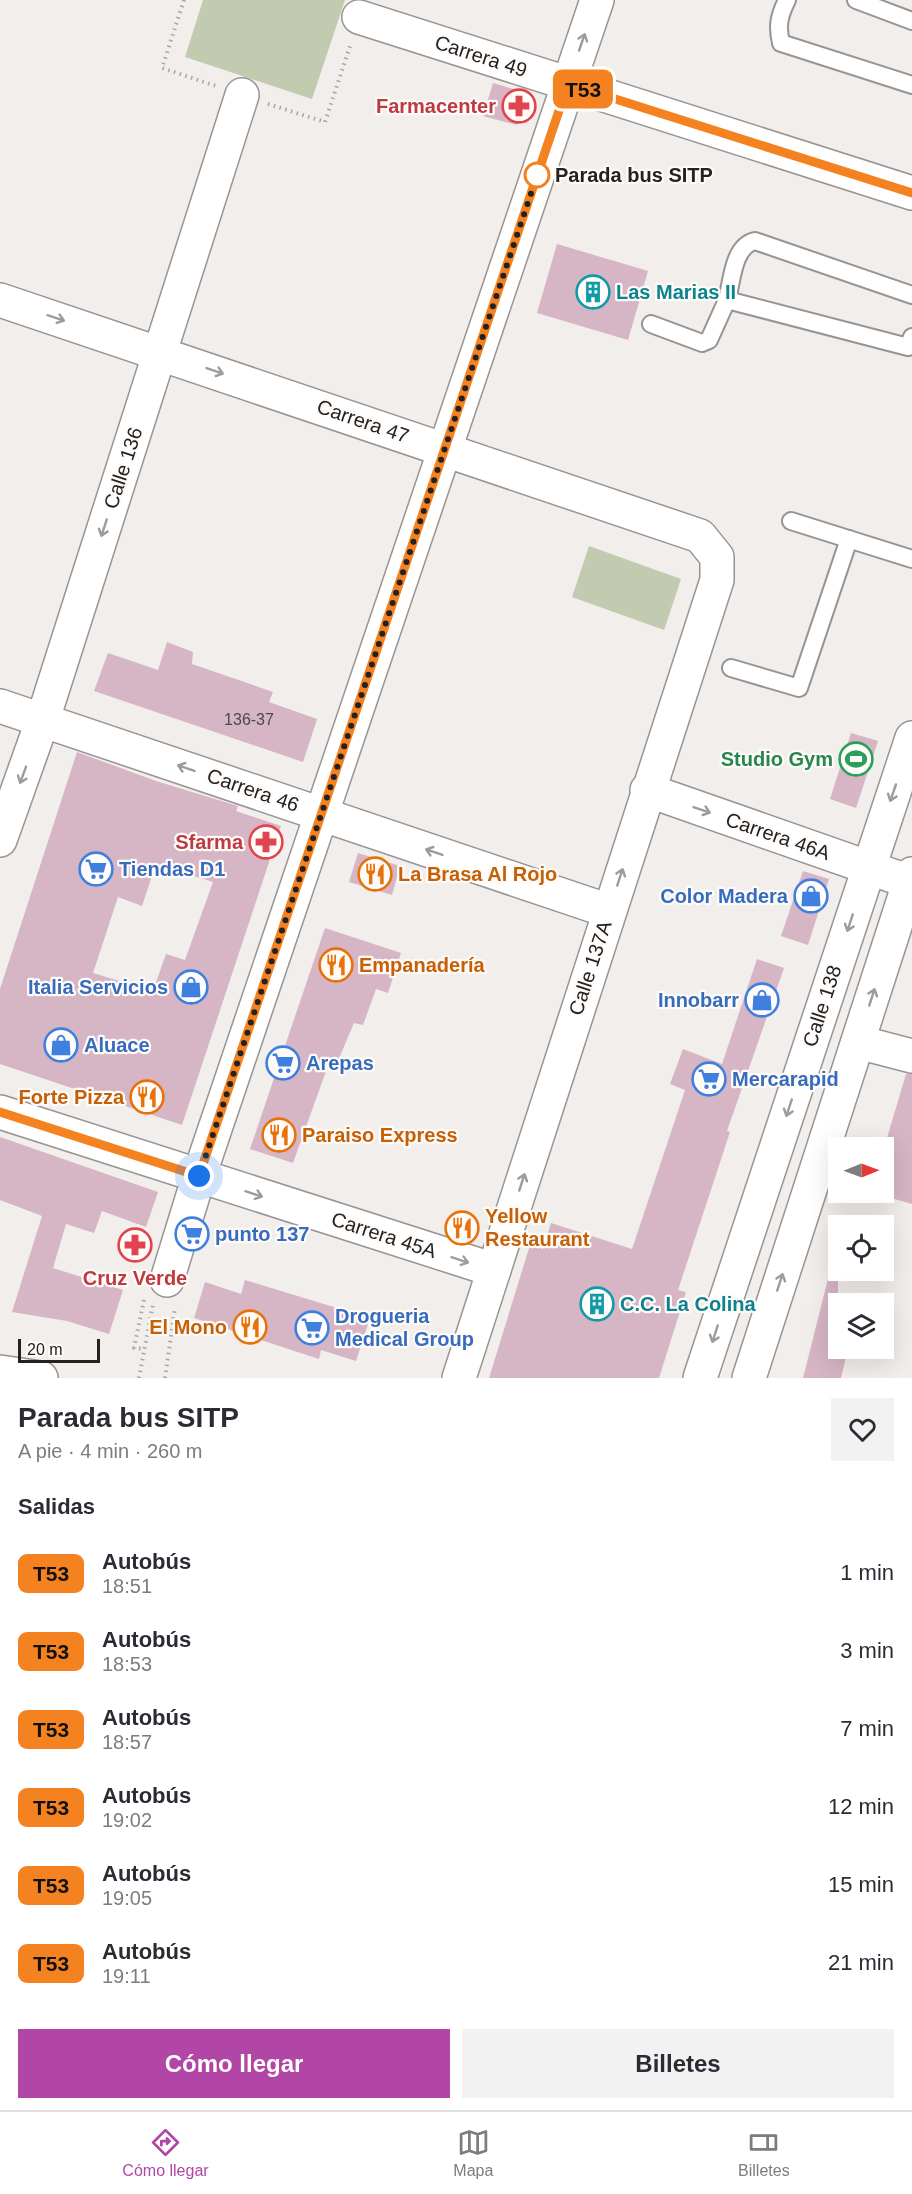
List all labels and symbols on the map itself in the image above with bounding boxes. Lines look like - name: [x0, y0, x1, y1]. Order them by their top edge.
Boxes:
- street label: Carrera 49: [432, 31, 530, 81]
- one-way arrow: [578, 33, 589, 52]
- line badge: T53: [548, 70, 618, 109]
- pharmacy icon: Farmacenter: [501, 88, 537, 124]
- place label: Farmacenter: [376, 95, 496, 117]
- marker: Parada bus SITP: [524, 162, 550, 188]
- place label: Parada bus SITP: [555, 164, 713, 186]
- building icon: Las Marias II: [575, 274, 611, 310]
- place label: Las Marias II: [616, 281, 736, 303]
- one-way arrow: [46, 314, 65, 325]
- one-way arrow: [205, 367, 224, 378]
- street label: Carrera 47: [314, 395, 412, 447]
- street label: Calle 136: [99, 424, 147, 512]
- one-way arrow: [98, 518, 109, 537]
- house number: 136-37: [224, 711, 274, 728]
- sports icon: Studio Gym: [838, 741, 874, 777]
- place label: Studio Gym: [721, 748, 833, 770]
- one-way arrow: [177, 762, 196, 773]
- street label: Carrera 46: [204, 764, 302, 816]
- one-way arrow: [17, 765, 28, 783]
- one-way arrow: [887, 783, 898, 802]
- one-way arrow: [692, 805, 711, 816]
- street label: Carrera 46A: [723, 808, 834, 864]
- pharmacy icon: Sfarma: [248, 824, 284, 860]
- place label: Sfarma: [175, 831, 244, 853]
- one-way arrow: [425, 845, 444, 856]
- supermarket icon: Tiendas D1: [78, 851, 114, 887]
- restaurant icon: La Brasa Al Rojo: [357, 856, 393, 892]
- place label: Tiendas D1: [119, 858, 225, 880]
- place label: La Brasa Al Rojo: [398, 863, 557, 885]
- one-way arrow: [615, 868, 626, 887]
- shop icon: Color Madera: [793, 878, 829, 914]
- place label: Color Madera: [660, 885, 789, 907]
- one-way arrow: [843, 913, 854, 932]
- street label: Calle 137A: [564, 917, 616, 1018]
- restaurant icon: Empanadería: [318, 947, 354, 983]
- place label: Empanadería: [359, 954, 485, 976]
- street label: Calle 138: [798, 962, 846, 1050]
- shop icon: Italia Servicios: [173, 969, 209, 1005]
- place label: Italia Servicios: [28, 976, 168, 998]
- shop icon: Innobarr: [744, 982, 780, 1018]
- one-way arrow: [867, 988, 878, 1007]
- place label: Innobarr: [658, 989, 739, 1011]
- shop icon: Aluace: [43, 1027, 79, 1063]
- place label: Aluace: [84, 1034, 150, 1056]
- supermarket icon: Arepas: [265, 1045, 301, 1081]
- place label: Arepas: [306, 1052, 374, 1074]
- supermarket icon: Mercarapid: [691, 1061, 727, 1097]
- place label: Mercarapid: [732, 1068, 839, 1090]
- restaurant icon: Forte Pizza: [129, 1079, 165, 1115]
- place label: Forte Pizza: [18, 1086, 125, 1108]
- one-way arrow: [783, 1099, 794, 1118]
- restaurant icon: Paraiso Express: [261, 1117, 297, 1153]
- place label: Paraiso Express: [302, 1124, 458, 1146]
- north arrow: [828, 1137, 894, 1203]
- your location: [184, 1161, 214, 1191]
- one-way arrow: [517, 1173, 528, 1192]
- one-way arrow: [244, 1189, 263, 1200]
- place label: Yellow Restaurant: [485, 1205, 590, 1250]
- street label: Carrera 45A: [329, 1208, 440, 1262]
- restaurant icon: Yellow Restaurant: [444, 1210, 480, 1246]
- supermarket icon: punto 137: [174, 1216, 210, 1252]
- place label: punto 137: [215, 1223, 309, 1245]
- pharmacy icon: Cruz Verde: [117, 1227, 153, 1263]
- one-way arrow: [450, 1255, 469, 1266]
- place label: Cruz Verde: [83, 1267, 187, 1289]
- one-way arrow: [775, 1273, 786, 1292]
- building icon: C.C. La Colina: [579, 1286, 615, 1322]
- place label: C.C. La Colina: [620, 1293, 756, 1315]
- place label: Drogueria Medical Group: [335, 1305, 474, 1350]
- restaurant icon: El Mono: [232, 1309, 268, 1345]
- supermarket icon: Drogueria Medical Group: [294, 1310, 330, 1346]
- place label: El Mono: [149, 1316, 227, 1338]
- one-way arrow: [709, 1324, 720, 1343]
- scale bar: [18, 1336, 100, 1364]

